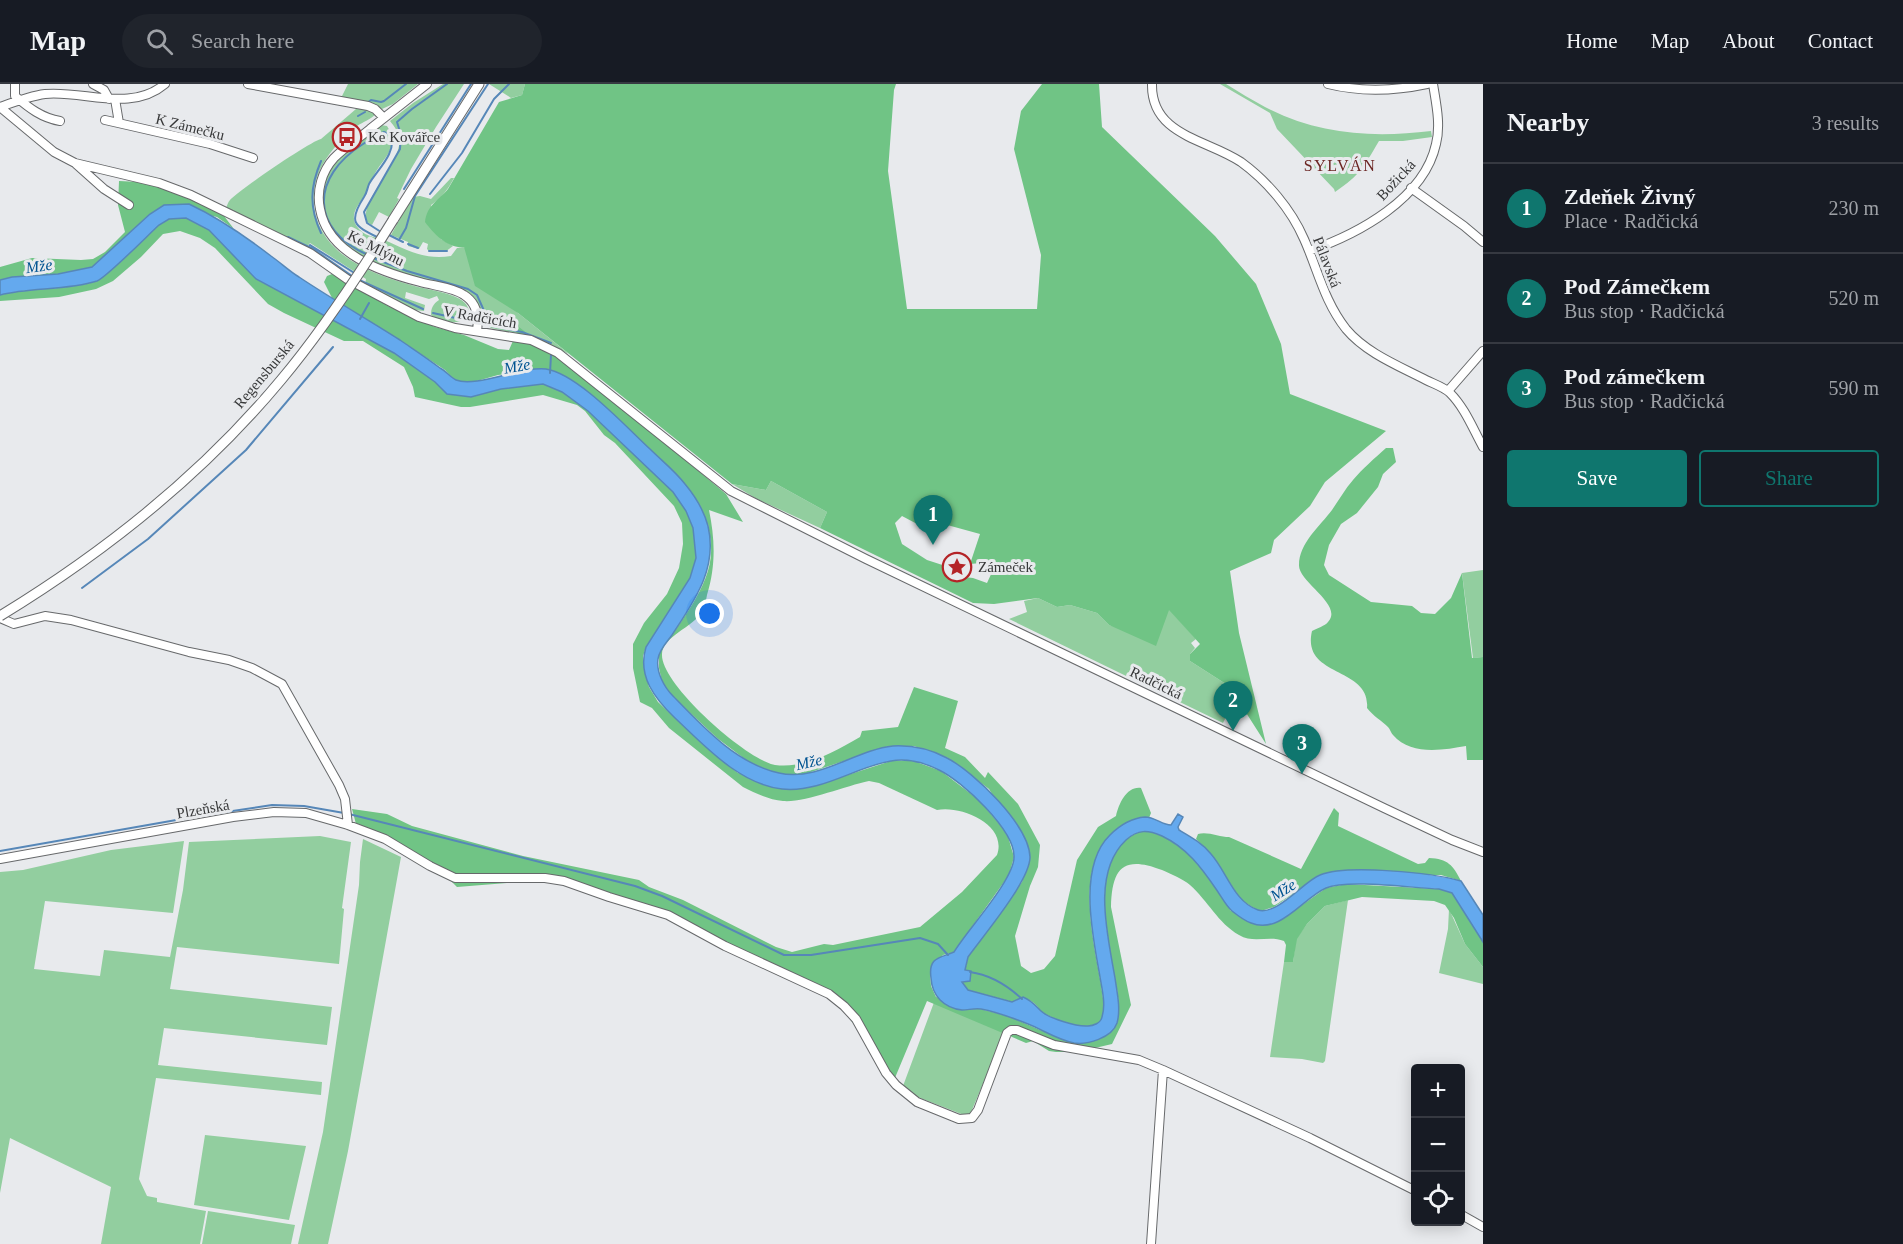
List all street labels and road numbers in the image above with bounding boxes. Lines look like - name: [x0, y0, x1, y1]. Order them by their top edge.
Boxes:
- street label: K Zámečku: [154, 111, 227, 143]
- street label: Božická: [1373, 156, 1419, 203]
- street label: Ke Mlýnu: [345, 227, 407, 269]
- street label: Pálavská: [1310, 234, 1344, 290]
- street label: V Radčicích: [442, 303, 518, 331]
- street label: Regensburská: [231, 336, 297, 411]
- street label: Radčická: [1127, 664, 1185, 703]
- street label: Plzeňská: [175, 796, 231, 822]

